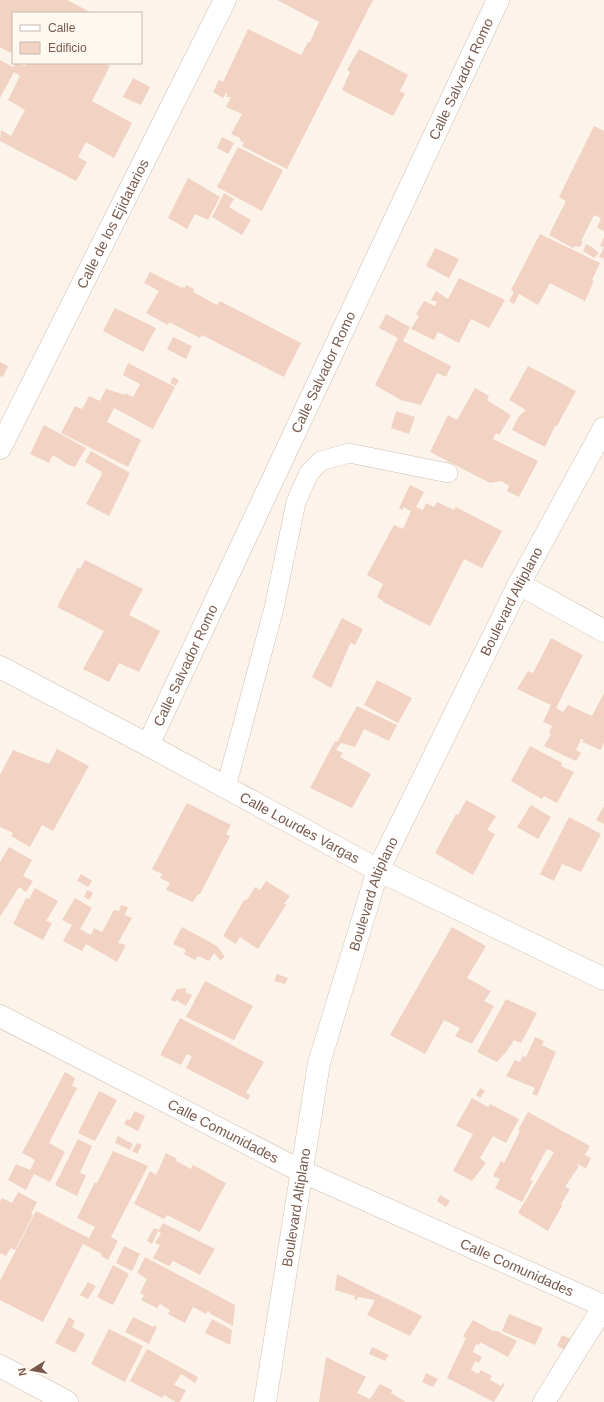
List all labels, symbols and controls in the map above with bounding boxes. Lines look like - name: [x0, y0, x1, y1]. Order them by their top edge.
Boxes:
- legend: [12, 12, 142, 64]
- street label: Calle Salvador Romo: [426, 15, 496, 142]
- text: Calle: [48, 21, 76, 35]
- text: Edificio: [48, 41, 87, 55]
- street label: Calle de los Ejidatarios: [73, 156, 152, 291]
- street label: Calle Salvador Romo: [288, 309, 359, 435]
- street label: Boulevard Altiplano: [477, 544, 546, 658]
- street label: Calle Salvador Romo: [150, 602, 221, 729]
- street label: Calle Lourdes Vargas: [237, 788, 362, 866]
- street label: Boulevard Altiplano: [346, 834, 401, 953]
- street label: Calle Comunidades: [165, 1096, 281, 1166]
- street label: Boulevard Altiplano: [279, 1147, 313, 1268]
- street label: Calle Comunidades: [458, 1235, 576, 1299]
- north arrow: [12, 1350, 52, 1390]
- text: N: [16, 1367, 29, 1377]

